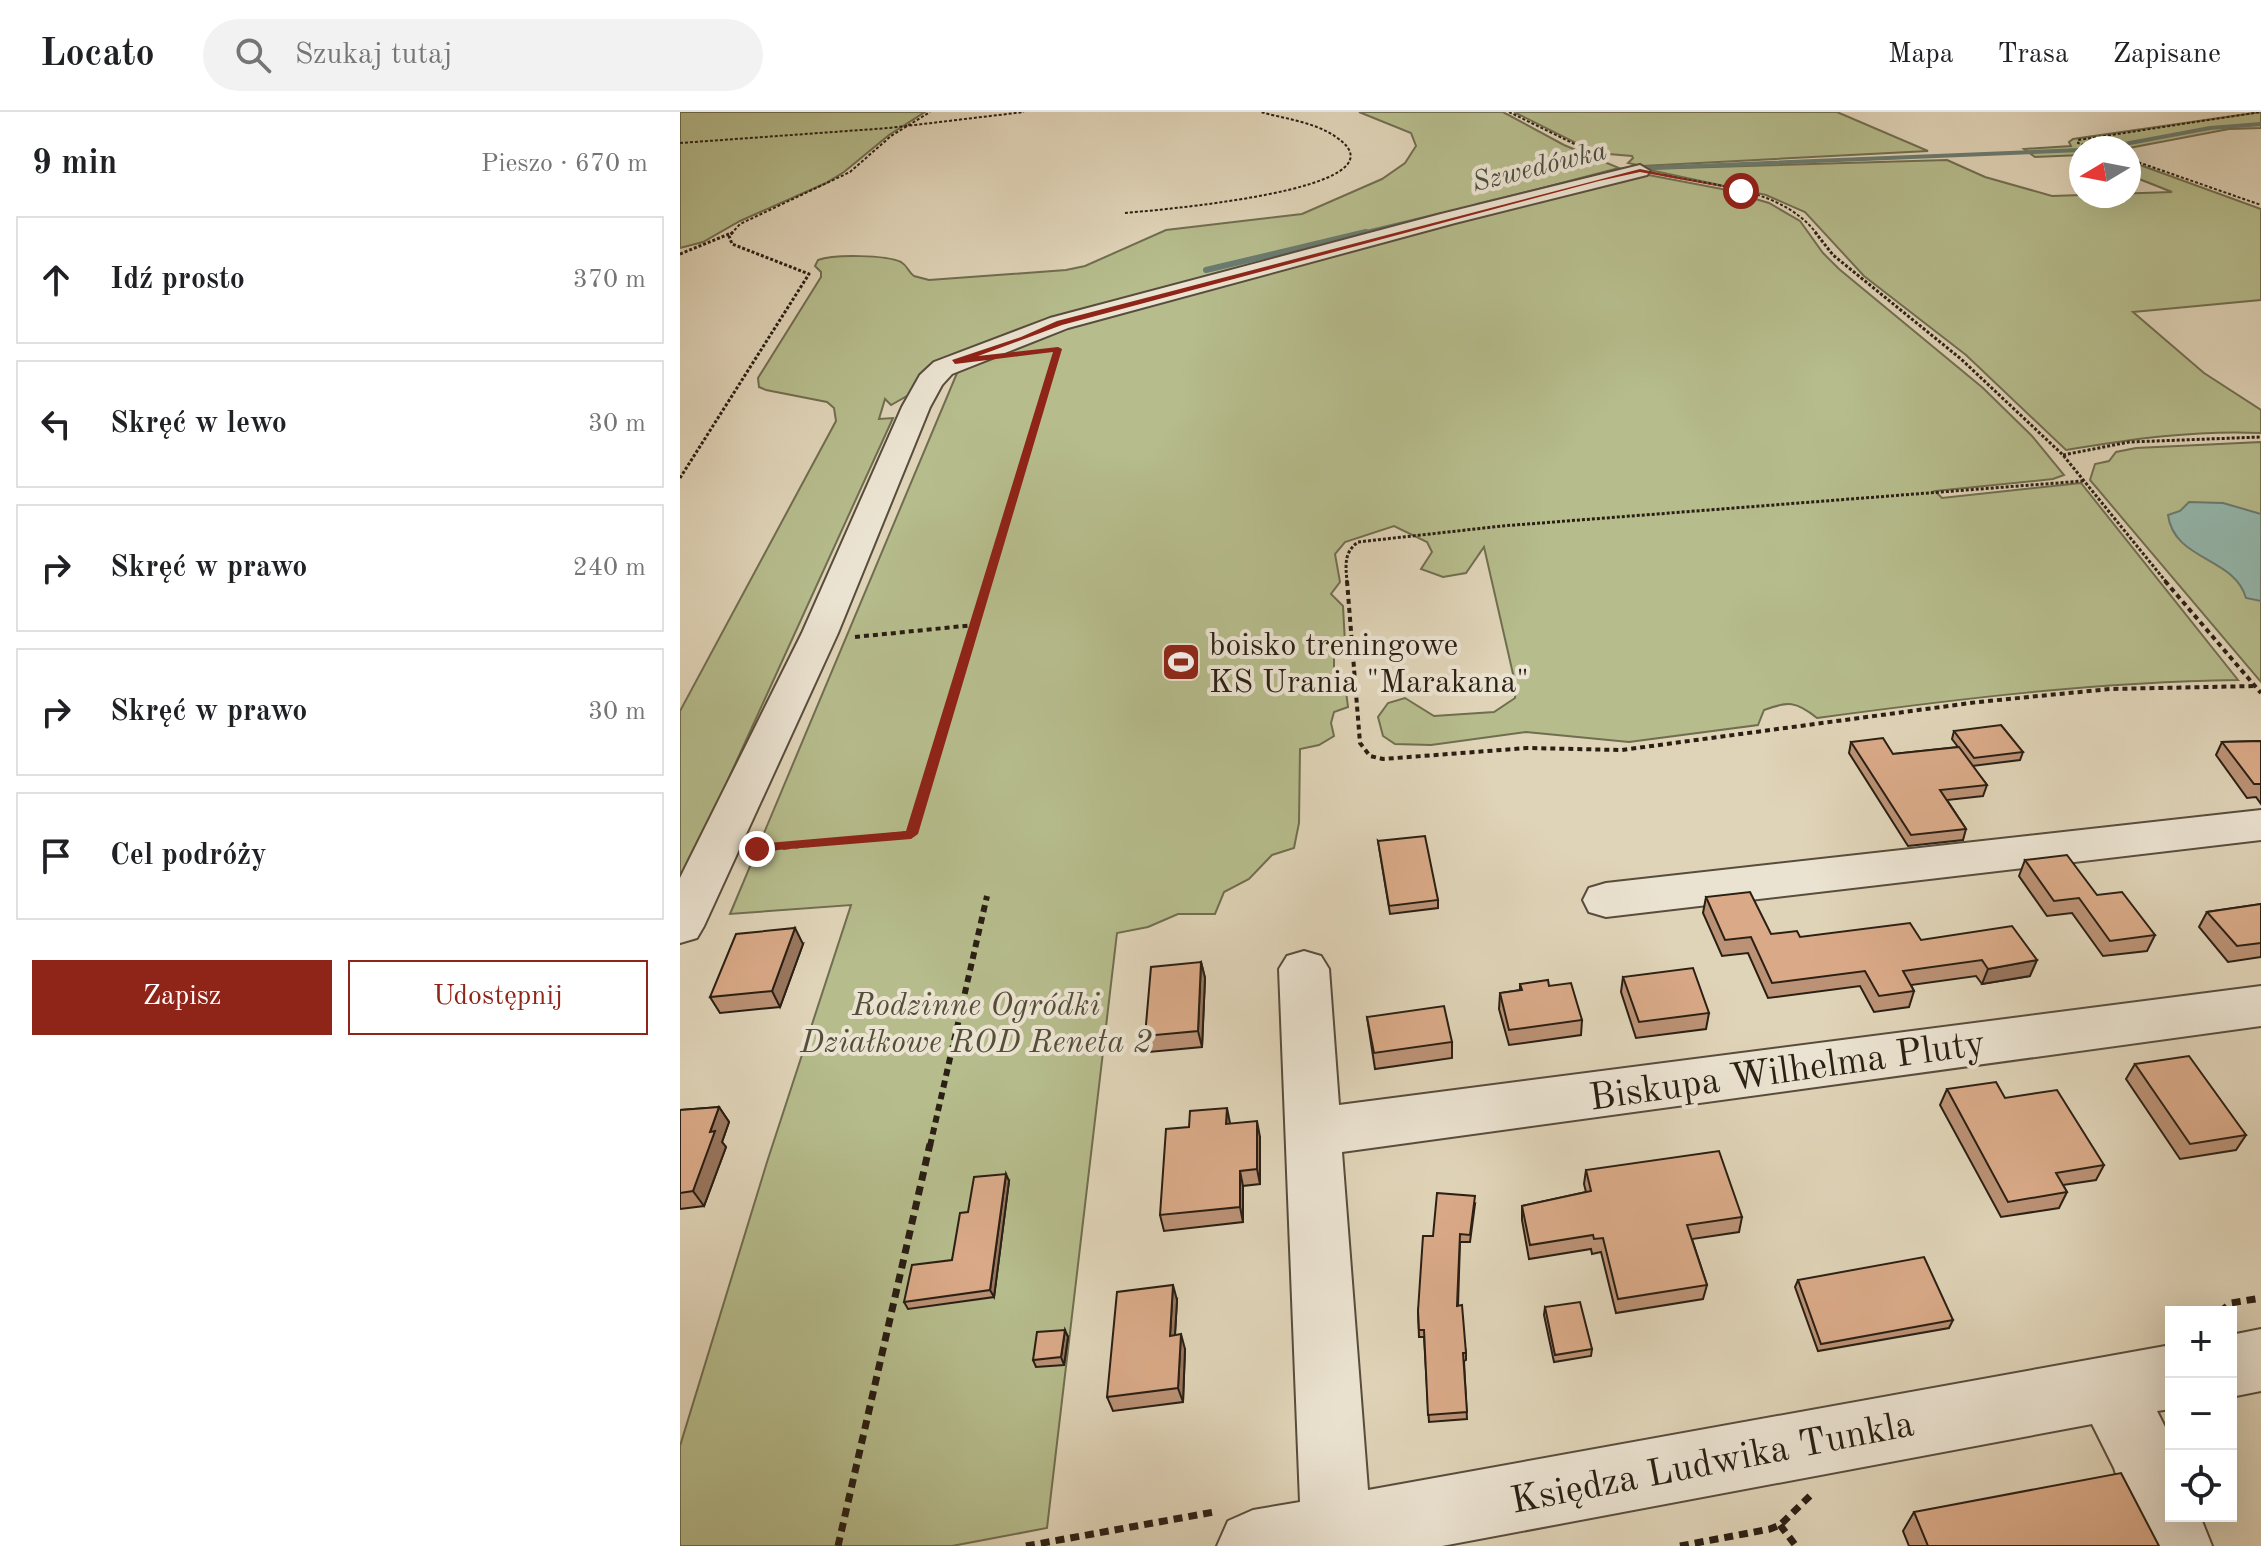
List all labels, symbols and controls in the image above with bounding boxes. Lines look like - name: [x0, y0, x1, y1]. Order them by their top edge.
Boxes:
- search box: [203, 19, 763, 91]
- icon: search: [231, 33, 275, 77]
- text: Locato: [40, 36, 155, 74]
- text: Szukaj tutaj: [295, 40, 452, 70]
- text: Mapa: [1888, 41, 1954, 69]
- text: Trasa: [1998, 41, 2069, 69]
- text: Zapisane: [2113, 41, 2221, 69]
- north arrow: [2069, 136, 2141, 208]
- water label: Szwedówka: [1470, 138, 1610, 198]
- text: 9 min: [32, 147, 117, 181]
- text: Pieszo · 670 m: [481, 151, 648, 177]
- route start: [1723, 173, 1759, 209]
- icon: ahead: [34, 258, 78, 302]
- text: Idź prosto: [110, 265, 245, 295]
- text: 370 m: [573, 267, 646, 293]
- icon: left: [34, 402, 78, 446]
- text: Skręć w lewo: [110, 409, 287, 439]
- text: 30 m: [588, 411, 646, 437]
- icon: right: [34, 546, 78, 590]
- text: Skręć w prawo: [110, 553, 307, 583]
- text: 240 m: [573, 555, 646, 581]
- place label: boisko treningowe KS Urania "Marakana": [1209, 631, 1529, 700]
- sports icon: boisko treningowe KS Urania "Marakana": [1160, 641, 1202, 683]
- icon: right: [34, 690, 78, 734]
- text: Skręć w prawo: [110, 697, 307, 727]
- text: 30 m: [588, 699, 646, 725]
- route end: [739, 831, 775, 867]
- icon: arrive: [34, 834, 78, 878]
- text: Cel podróży: [110, 841, 267, 871]
- button: Zapisz: [32, 960, 332, 1035]
- button: Udostępnij: [348, 960, 648, 1035]
- park label: Rodzinne Ogródki Działkowe ROD Reneta 2: [799, 991, 1152, 1060]
- street label: Biskupa Wilhelma Pluty: [1587, 1025, 1988, 1119]
- map controls: [2165, 1306, 2237, 1522]
- button: +: [2165, 1306, 2237, 1378]
- button: −: [2165, 1378, 2237, 1450]
- street label: Księdza Ludwika Tunkla: [1508, 1406, 1918, 1522]
- button: locate: [2165, 1450, 2237, 1522]

